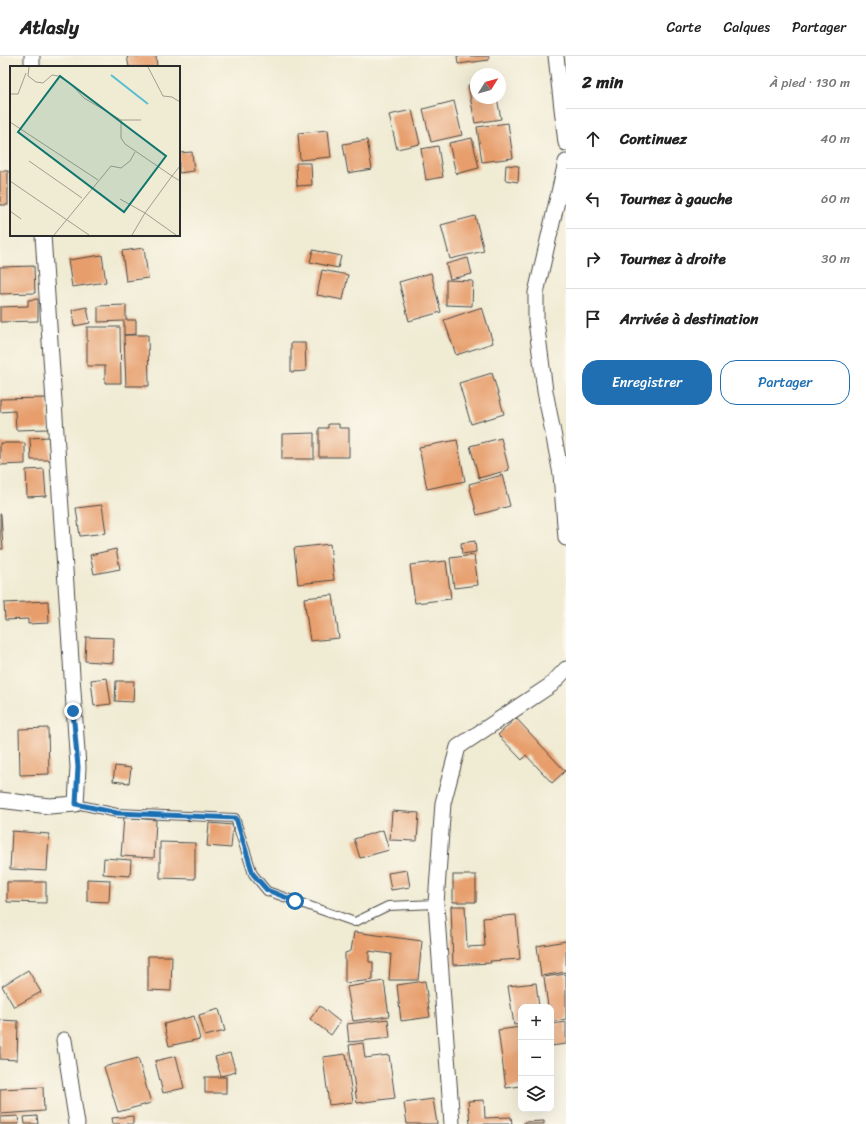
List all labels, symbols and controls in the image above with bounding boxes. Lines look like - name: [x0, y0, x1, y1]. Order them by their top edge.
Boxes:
- text: Atlasly: [20, 11, 79, 44]
- text: Carte: [667, 15, 701, 40]
- text: Calques: [723, 15, 770, 40]
- text: Partager: [792, 15, 846, 40]
- inset map: [10, 66, 180, 236]
- text: 2 min: [582, 67, 623, 97]
- north arrow: [470, 68, 506, 104]
- text: À pied · 130 m: [770, 71, 850, 94]
- text: Continuez: [620, 126, 687, 152]
- text: 40 m: [820, 127, 850, 150]
- icon: ahead: [582, 128, 604, 150]
- text: Tournez à gauche: [620, 186, 732, 212]
- text: 60 m: [821, 187, 850, 210]
- icon: left: [582, 188, 604, 210]
- text: Tournez à droite: [620, 246, 726, 272]
- text: 30 m: [821, 247, 850, 270]
- icon: right: [582, 248, 604, 270]
- text: Arrivée à destination: [620, 306, 758, 332]
- icon: arrive: [582, 308, 604, 330]
- button: Enregistrer: [582, 360, 712, 405]
- button: Partager: [720, 360, 850, 405]
- route end: [64, 702, 82, 720]
- route start: [286, 892, 304, 910]
- map controls: [518, 1004, 554, 1112]
- button: +: [518, 1004, 554, 1040]
- button: −: [518, 1040, 554, 1076]
- button: layers: [518, 1076, 554, 1112]

